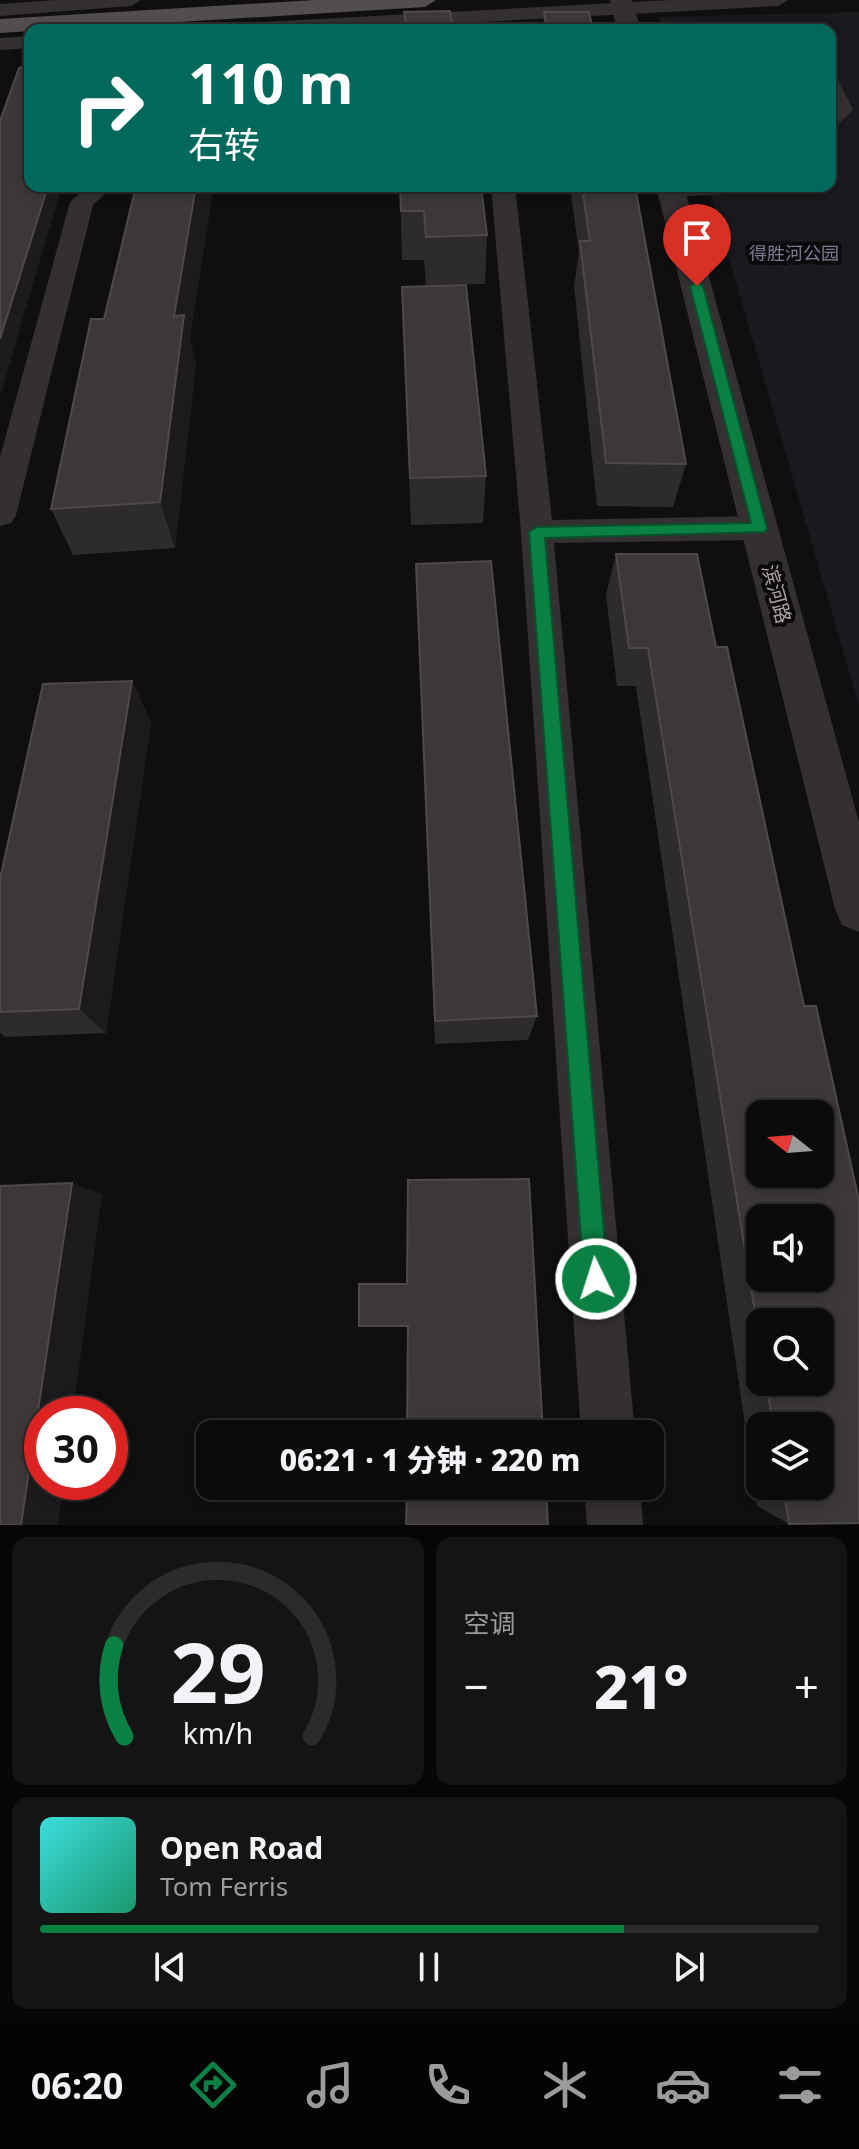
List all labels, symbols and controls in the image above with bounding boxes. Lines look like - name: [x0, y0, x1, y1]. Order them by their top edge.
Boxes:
- text: 110 m: [188, 44, 353, 120]
- icon: right: [56, 56, 160, 160]
- text: 右转: [188, 120, 260, 169]
- pin: [663, 204, 731, 286]
- icon: arrive: [675, 216, 719, 260]
- park label: 得胜河公园: [749, 241, 839, 265]
- street label: 滨河路: [756, 562, 798, 626]
- north arrow: [746, 1100, 834, 1188]
- map controls: [746, 1100, 834, 1500]
- button: sound: [746, 1204, 834, 1292]
- position arrow: [554, 1237, 638, 1321]
- button: search: [746, 1308, 834, 1396]
- speed limit sign: 30: [24, 1396, 128, 1500]
- button: layers: [746, 1412, 834, 1500]
- text: 06:21 · 1 分钟 · 220 m: [280, 1439, 580, 1480]
- text: 空调: [464, 1605, 516, 1641]
- text: 29: [170, 1614, 265, 1727]
- text: 21°: [594, 1645, 689, 1727]
- text: −: [464, 1656, 489, 1716]
- text: +: [794, 1656, 819, 1716]
- text: km/h: [183, 1713, 253, 1752]
- text: Open Road: [160, 1827, 323, 1868]
- text: Tom Ferris: [160, 1868, 288, 1904]
- icon: previous: [148, 1945, 192, 1989]
- icon: pause: [407, 1945, 451, 1989]
- icon: next: [667, 1945, 711, 1989]
- icon: directions: [185, 2057, 241, 2113]
- icon: music: [302, 2057, 358, 2113]
- icon: phone: [420, 2057, 476, 2113]
- icon: climate: [537, 2057, 593, 2113]
- icon: car: [655, 2057, 711, 2113]
- icon: filters: [772, 2057, 828, 2113]
- text: 06:20: [31, 2061, 123, 2110]

